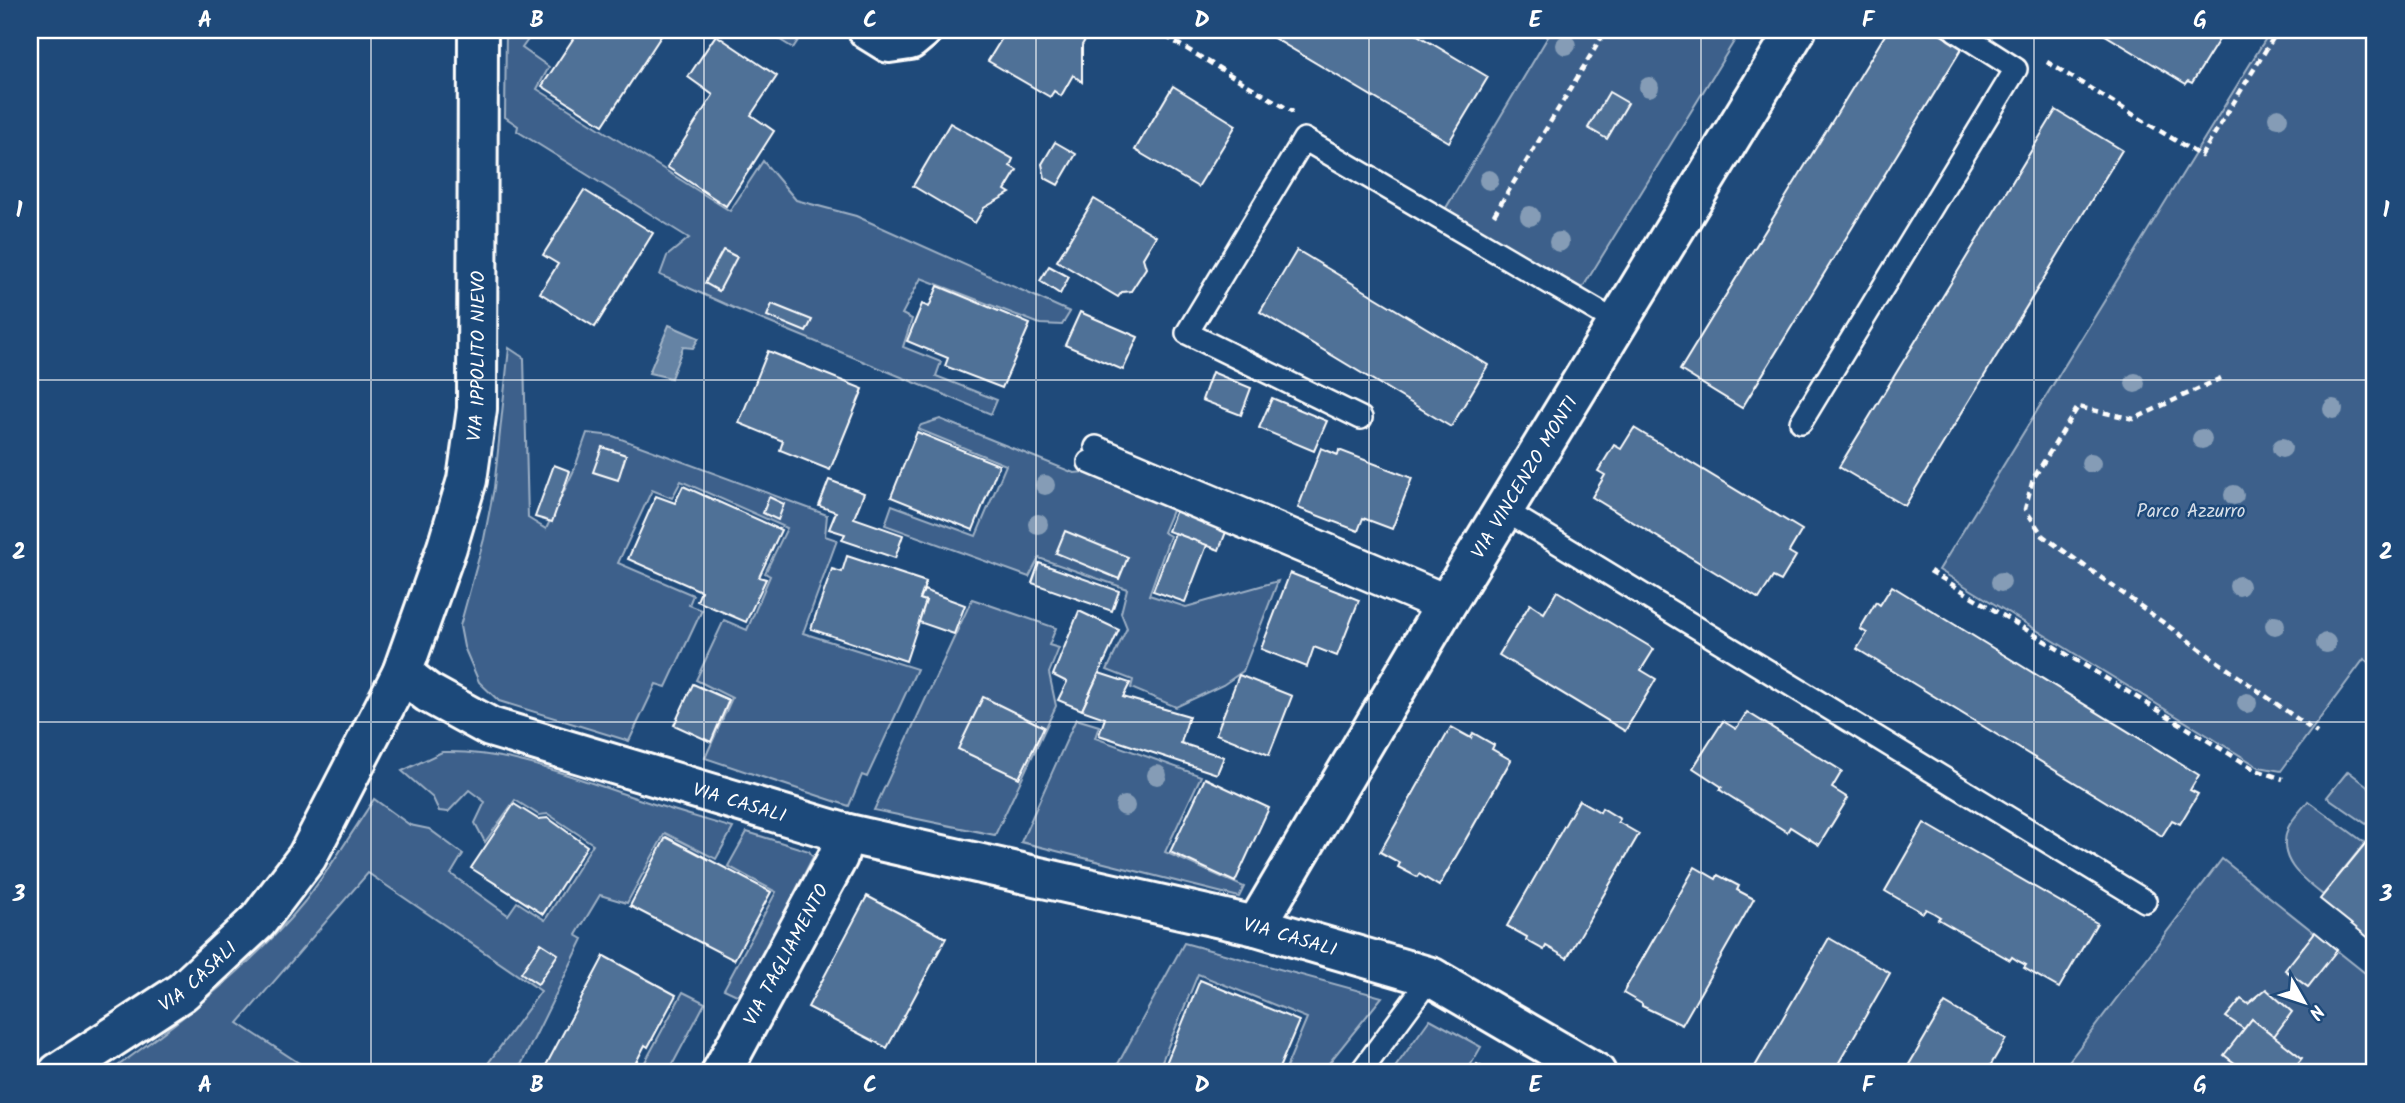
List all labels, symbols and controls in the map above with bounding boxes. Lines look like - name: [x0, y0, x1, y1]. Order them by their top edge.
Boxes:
- text: A: [198, 3, 212, 39]
- text: B: [530, 3, 544, 39]
- text: C: [863, 3, 877, 39]
- text: D: [1194, 3, 1210, 39]
- text: E: [1529, 3, 1543, 39]
- text: F: [1862, 3, 1876, 39]
- text: G: [2193, 3, 2207, 39]
- text: 1: [16, 193, 23, 229]
- text: 1: [2383, 193, 2390, 229]
- street label: VIA IPPOLITO NIEVO: [460, 270, 494, 444]
- street label: VIA VINCENZO MONTI: [1464, 390, 1587, 565]
- park label: Parco Azzurro: [2137, 497, 2245, 527]
- text: 2: [12, 535, 26, 571]
- text: 2: [2379, 535, 2393, 571]
- street label: VIA CASALI: [689, 775, 789, 832]
- text: 3: [12, 877, 26, 913]
- text: 3: [2379, 877, 2393, 913]
- street label: VIA TAGLIAMENTO: [736, 879, 838, 1031]
- street label: VIA CASALI: [1240, 911, 1340, 966]
- street label: VIA CASALI: [153, 935, 245, 1021]
- north arrow: [2268, 967, 2338, 1036]
- text: N: [2300, 997, 2331, 1026]
- text: A: [198, 1068, 212, 1103]
- text: B: [530, 1068, 544, 1103]
- text: C: [863, 1068, 877, 1103]
- text: D: [1194, 1068, 1210, 1103]
- text: E: [1529, 1068, 1543, 1103]
- text: F: [1862, 1068, 1876, 1103]
- text: G: [2193, 1068, 2207, 1103]

